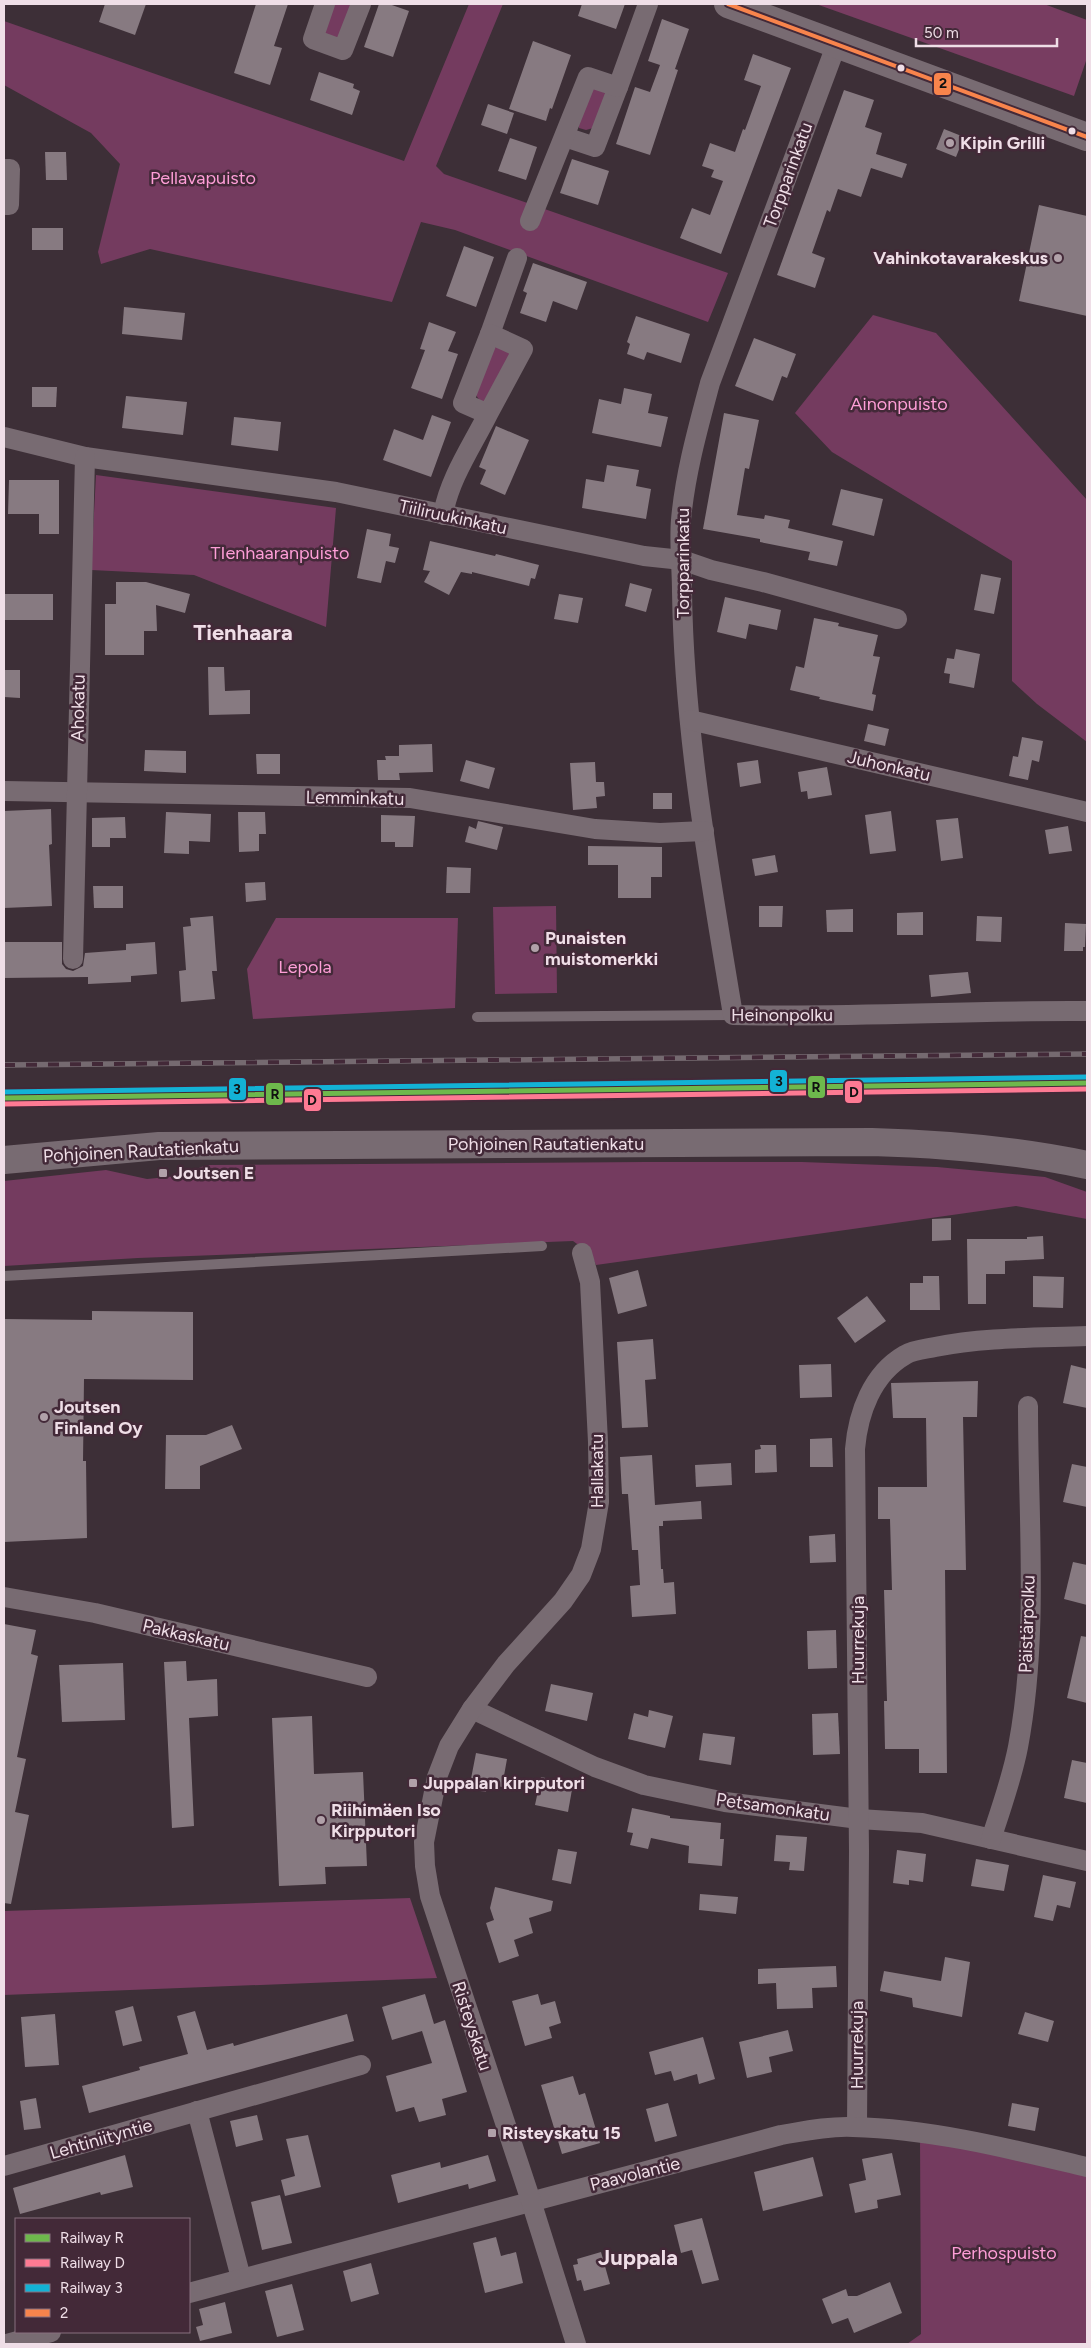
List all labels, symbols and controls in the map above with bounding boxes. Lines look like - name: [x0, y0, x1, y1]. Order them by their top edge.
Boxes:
- scale bar: [916, 15, 1057, 47]
- text: 50 m: [924, 24, 959, 42]
- unlabelled marker: [896, 63, 906, 73]
- line badge: 2: [933, 72, 952, 96]
- text: 2: [939, 75, 947, 92]
- street label: Torpparinkatu: [759, 119, 817, 231]
- unlabelled marker: [1067, 126, 1077, 136]
- place label: Kipin Grilli: [960, 132, 1045, 154]
- marker: Kipin Grilli: [944, 137, 956, 149]
- park label: Pellavapuisto: [150, 167, 256, 189]
- place label: Vahinkotavarakeskus: [873, 247, 1049, 269]
- marker: Vahinkotavarakeskus: [1052, 252, 1064, 264]
- park label: Ainonpuisto: [850, 393, 948, 415]
- street label: Tiiliruukinkatu: [397, 495, 509, 539]
- street label: Torpparinkatu: [672, 508, 694, 618]
- park label: TIenhaaranpuisto: [211, 542, 349, 564]
- district label: Tienhaara: [193, 619, 293, 646]
- street label: Ahokatu: [66, 674, 90, 742]
- street label: Juhonkatu: [845, 746, 933, 786]
- street label: Lemminkatu: [306, 786, 404, 810]
- place label: Punaisten muistomerkki: [545, 927, 658, 970]
- marker: Punaisten muistomerkki: [529, 942, 541, 954]
- park label: Lepola: [278, 956, 332, 978]
- street label: Heinonpolku: [731, 1004, 833, 1026]
- line badge: 3: [769, 1069, 788, 1093]
- text: 3: [775, 1073, 783, 1090]
- line badge: R: [807, 1075, 826, 1099]
- line badge: 3: [228, 1077, 247, 1101]
- text: R: [811, 1079, 821, 1096]
- line badge: D: [844, 1080, 863, 1104]
- text: 3: [233, 1081, 241, 1098]
- line badge: R: [265, 1082, 284, 1106]
- text: D: [849, 1084, 859, 1101]
- text: R: [270, 1086, 280, 1103]
- line badge: D: [303, 1088, 322, 1112]
- text: D: [307, 1092, 317, 1109]
- street label: Pohjoinen Rautatienkatu: [448, 1133, 644, 1155]
- street label: Pohjoinen Rautatienkatu: [42, 1135, 240, 1167]
- place label: Joutsen E: [173, 1162, 254, 1184]
- marker: Joutsen E: [157, 1167, 169, 1179]
- place label: Joutsen Finland Oy: [54, 1396, 143, 1439]
- marker: Joutsen Finland Oy: [38, 1411, 50, 1423]
- street label: Hallakatu: [586, 1434, 608, 1508]
- street label: Päistärpolku: [1014, 1575, 1040, 1673]
- street label: Huurrekuja: [847, 1596, 869, 1684]
- street label: Pakkaskatu: [140, 1614, 232, 1656]
- place label: Juppalan kirpputori: [423, 1772, 585, 1794]
- marker: Juppalan kirpputori: [407, 1777, 419, 1789]
- street label: Petsamonkatu: [715, 1788, 831, 1826]
- place label: Riihimäen Iso Kirpputori: [331, 1799, 441, 1842]
- marker: Riihimäen Iso Kirpputori: [315, 1814, 327, 1826]
- street label: Risteyskatu: [447, 1979, 497, 2073]
- street label: Huurrekuja: [846, 2001, 868, 2089]
- street label: Lehtiniityntie: [47, 2114, 155, 2164]
- place label: Risteyskatu 15: [502, 2122, 621, 2144]
- marker: Risteyskatu 15: [486, 2127, 498, 2139]
- street label: Paavolantie: [588, 2152, 682, 2196]
- legend: [15, 2218, 190, 2333]
- text: Railway R: [60, 2229, 124, 2247]
- park label: Perhospuisto: [951, 2242, 1057, 2264]
- district label: Juppala: [598, 2244, 678, 2271]
- text: Railway D: [60, 2254, 125, 2272]
- text: Railway 3: [60, 2279, 123, 2297]
- text: 2: [60, 2304, 68, 2322]

